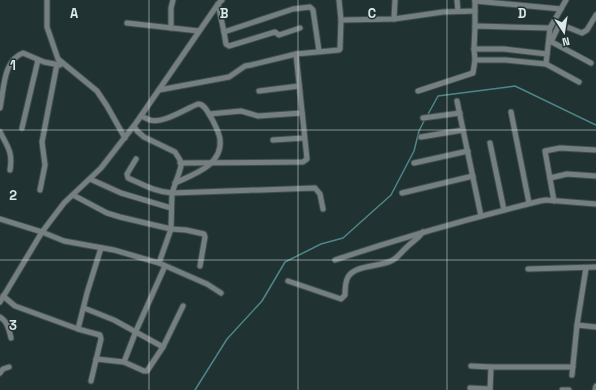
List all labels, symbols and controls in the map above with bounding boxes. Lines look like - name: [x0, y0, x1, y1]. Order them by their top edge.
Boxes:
- text: A: [70, 5, 79, 22]
- text: B: [220, 5, 229, 22]
- text: C: [368, 5, 376, 22]
- text: D: [518, 5, 527, 22]
- north arrow: [544, 12, 584, 52]
- text: N: [561, 34, 571, 49]
- text: 1: [10, 57, 16, 74]
- text: 2: [9, 187, 17, 204]
- text: 3: [9, 317, 17, 334]

